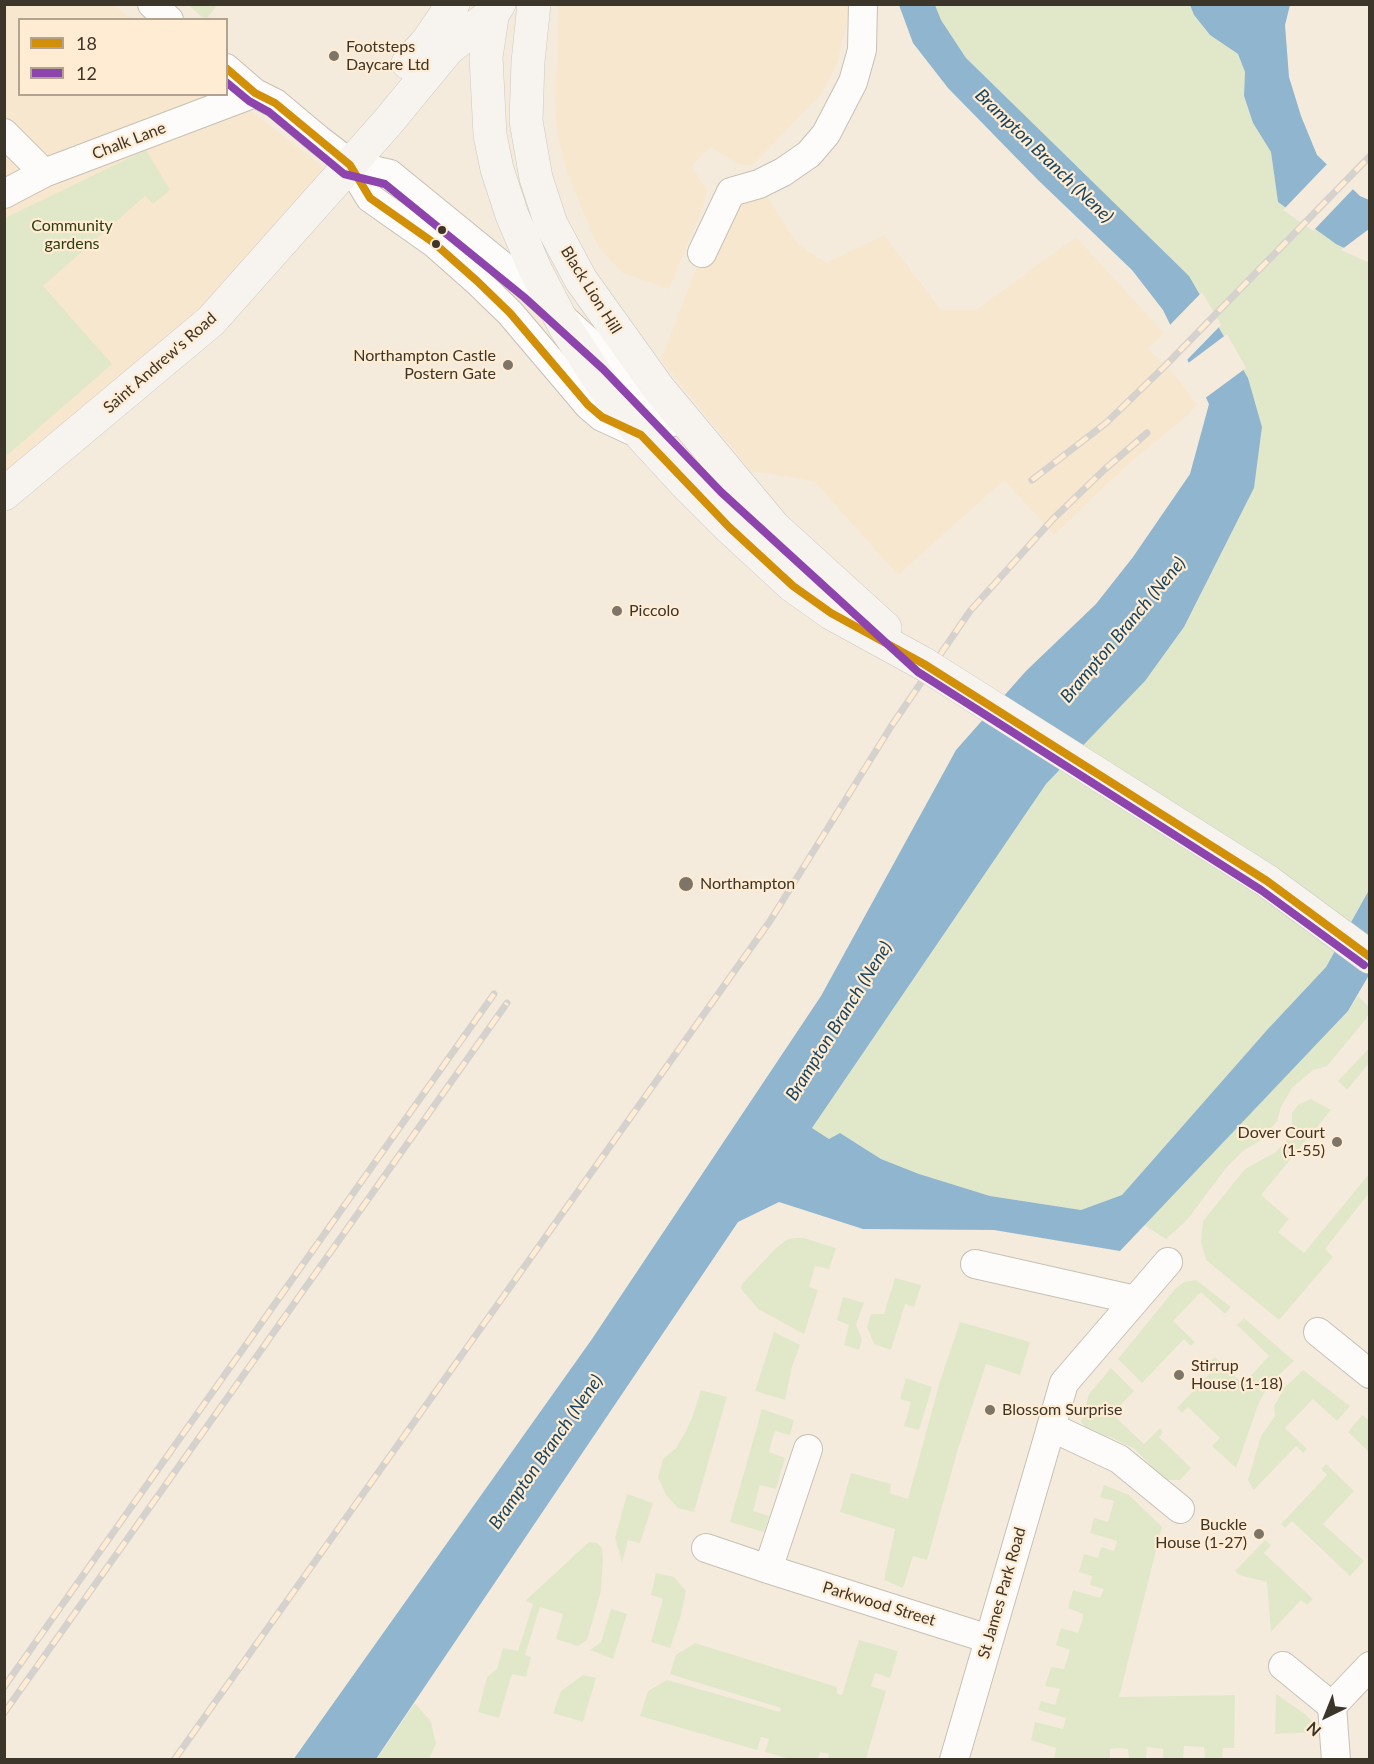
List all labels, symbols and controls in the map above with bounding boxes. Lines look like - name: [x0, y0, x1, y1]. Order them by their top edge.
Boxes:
- legend: [18, 18, 228, 96]
- text: 18: [76, 32, 97, 54]
- place label: Footsteps Daycare Ltd: [346, 37, 430, 75]
- marker: Footsteps Daycare Ltd: [327, 49, 341, 63]
- text: 12: [76, 62, 97, 84]
- water label: Brampton Branch (Nene): [970, 84, 1118, 228]
- street label: Chalk Lane: [90, 118, 168, 164]
- park label: Community gardens: [31, 216, 113, 254]
- unlabelled marker: [436, 224, 448, 236]
- unlabelled marker: [430, 238, 442, 250]
- street label: Black Lion Hill: [557, 243, 625, 337]
- street label: Saint Andrew's Road: [99, 309, 221, 417]
- place label: Northampton Castle Postern Gate: [353, 346, 496, 384]
- marker: Northampton Castle Postern Gate: [501, 358, 515, 372]
- water label: Brampton Branch (Nene): [1056, 553, 1190, 707]
- place label: Piccolo: [629, 601, 679, 621]
- marker: Piccolo: [610, 604, 624, 618]
- place label: Northampton: [700, 874, 795, 894]
- marker: Northampton: [677, 875, 695, 893]
- water label: Brampton Branch (Nene): [781, 937, 897, 1105]
- place label: Dover Court (1-55): [1238, 1123, 1325, 1161]
- marker: Dover Court (1-55): [1330, 1135, 1344, 1149]
- place label: Stirrup House (1-18): [1191, 1356, 1283, 1394]
- marker: Stirrup House (1-18): [1172, 1368, 1186, 1382]
- water label: Brampton Branch (Nene): [484, 1371, 608, 1533]
- place label: Blossom Surprise: [1002, 1400, 1122, 1420]
- marker: Blossom Surprise: [983, 1403, 997, 1417]
- place label: Buckle House (1-27): [1155, 1515, 1247, 1553]
- street label: St James Park Road: [974, 1525, 1030, 1661]
- marker: Buckle House (1-27): [1252, 1527, 1266, 1541]
- street label: Parkwood Street: [820, 1578, 938, 1630]
- north arrow: [1296, 1686, 1356, 1746]
- text: N: [1302, 1718, 1324, 1741]

